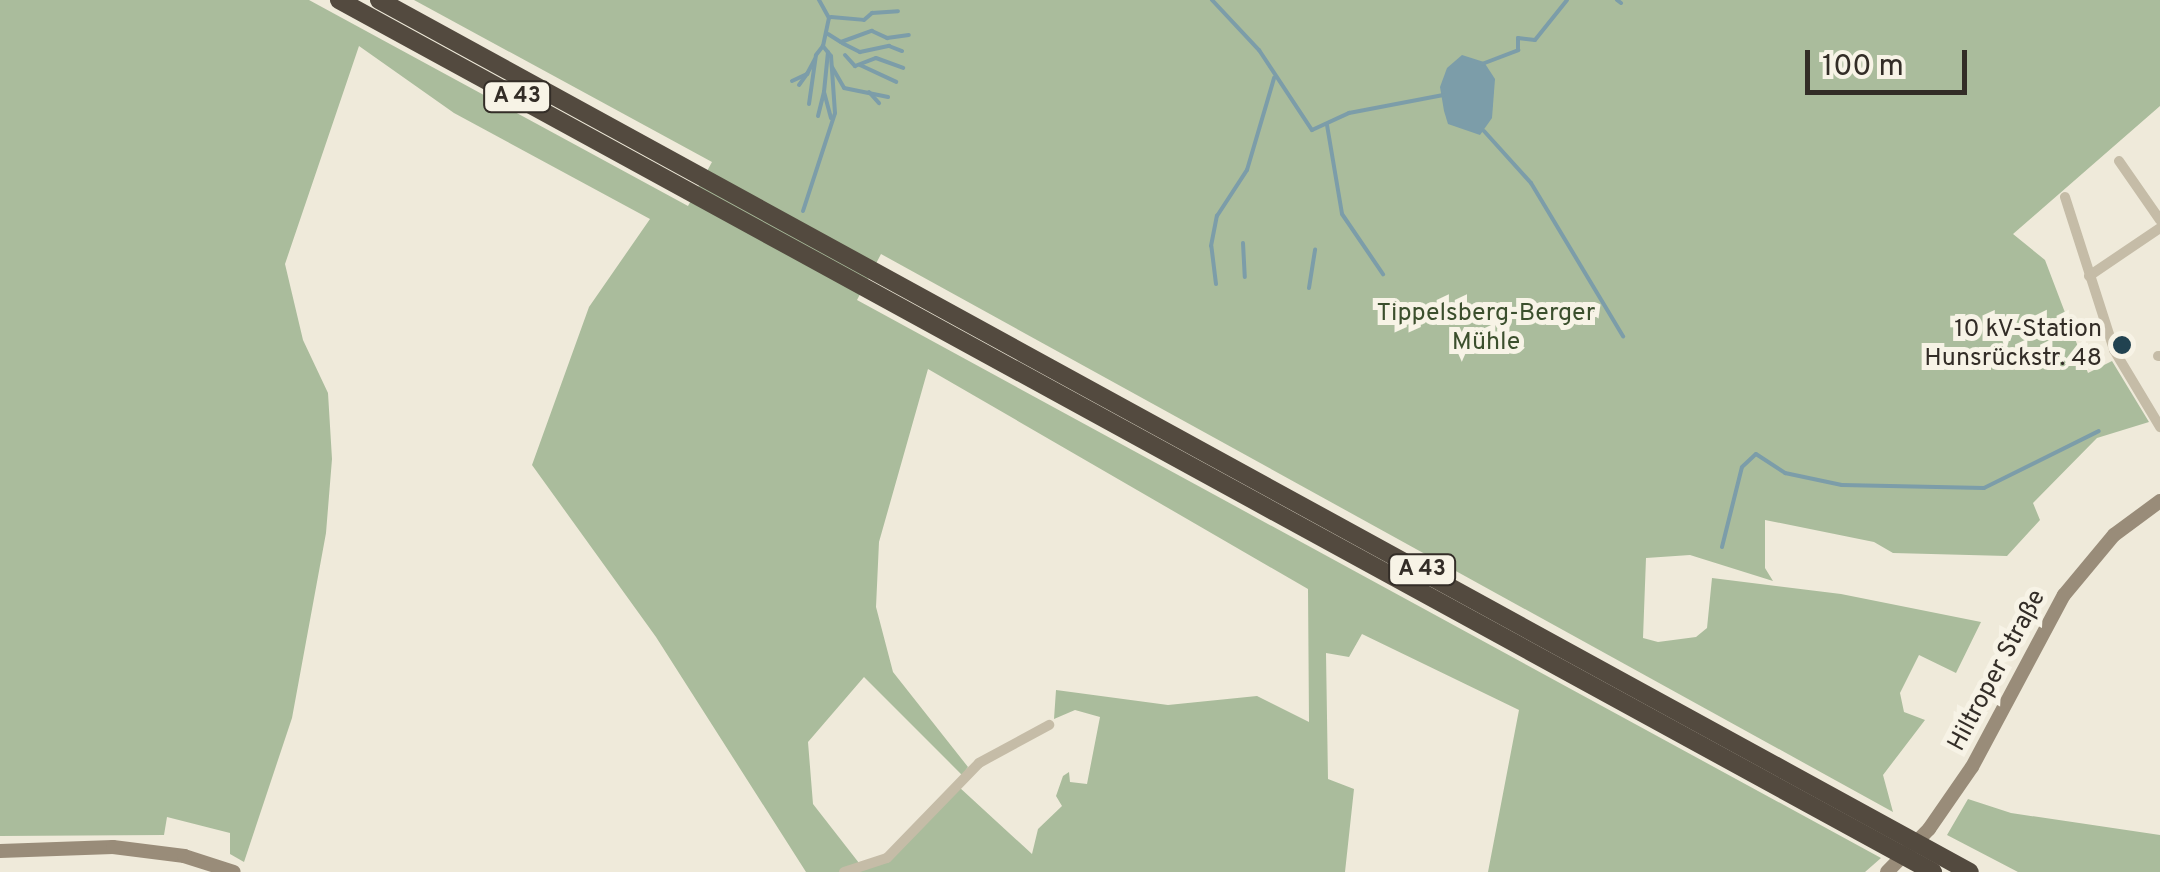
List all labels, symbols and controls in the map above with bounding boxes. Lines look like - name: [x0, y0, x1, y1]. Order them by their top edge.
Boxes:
- scale bar: [1810, 30, 1972, 92]
- text: 100 m: [1822, 49, 1904, 86]
- road number: A 43: [482, 80, 552, 114]
- park label: Tippelsberg-Berger Mühle: [1377, 300, 1595, 359]
- place label: 10 kV-Station Hunsrückstr. 48: [1924, 316, 2102, 375]
- marker: 10 kV-Station Hunsrückstr. 48: [2111, 334, 2133, 356]
- road number: A 43: [1387, 553, 1457, 587]
- street label: Hiltroper Straße: [1943, 585, 2053, 757]

